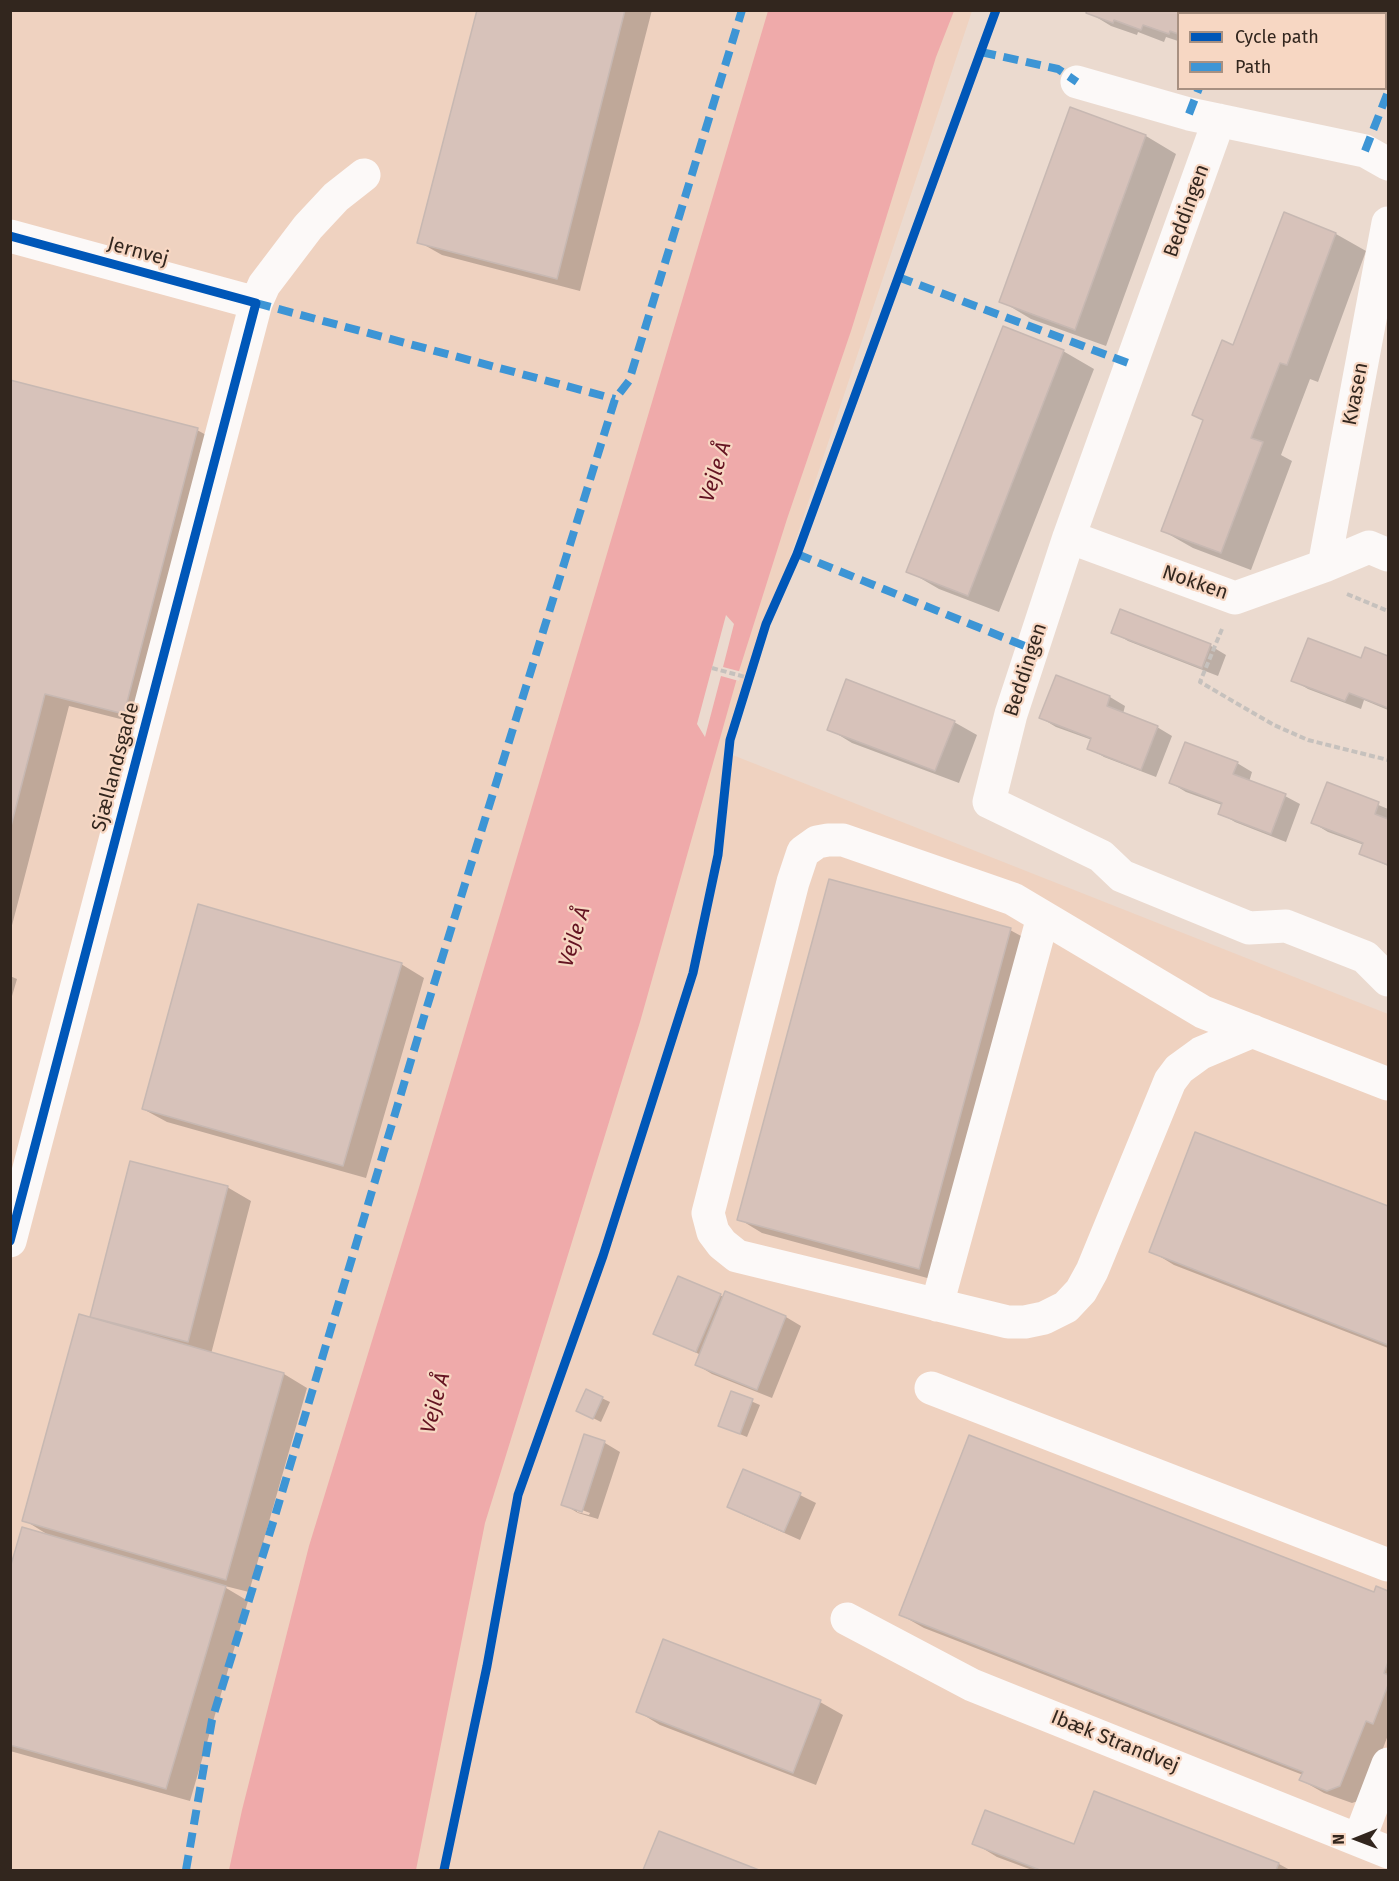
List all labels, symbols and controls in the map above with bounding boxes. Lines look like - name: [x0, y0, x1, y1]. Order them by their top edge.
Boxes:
- legend: [1177, 12, 1387, 90]
- text: Cycle path: [1235, 26, 1319, 48]
- text: Path: [1235, 56, 1271, 78]
- street label: Beddingen: [1159, 161, 1215, 261]
- street label: Jernvej: [105, 232, 171, 272]
- street label: Kvasen: [1338, 360, 1374, 428]
- water label: Vejle Å: [695, 439, 737, 505]
- street label: Nokken: [1159, 561, 1231, 605]
- street label: Beddingen: [1000, 620, 1052, 720]
- street label: Sjællandsgade: [87, 700, 145, 834]
- water label: Vejle Å: [554, 904, 596, 970]
- water label: Vejle Å: [416, 1370, 456, 1436]
- street label: Ibæk Strandvej: [1047, 1705, 1183, 1779]
- north arrow: [1327, 1809, 1387, 1869]
- text: N: [1329, 1834, 1348, 1845]

